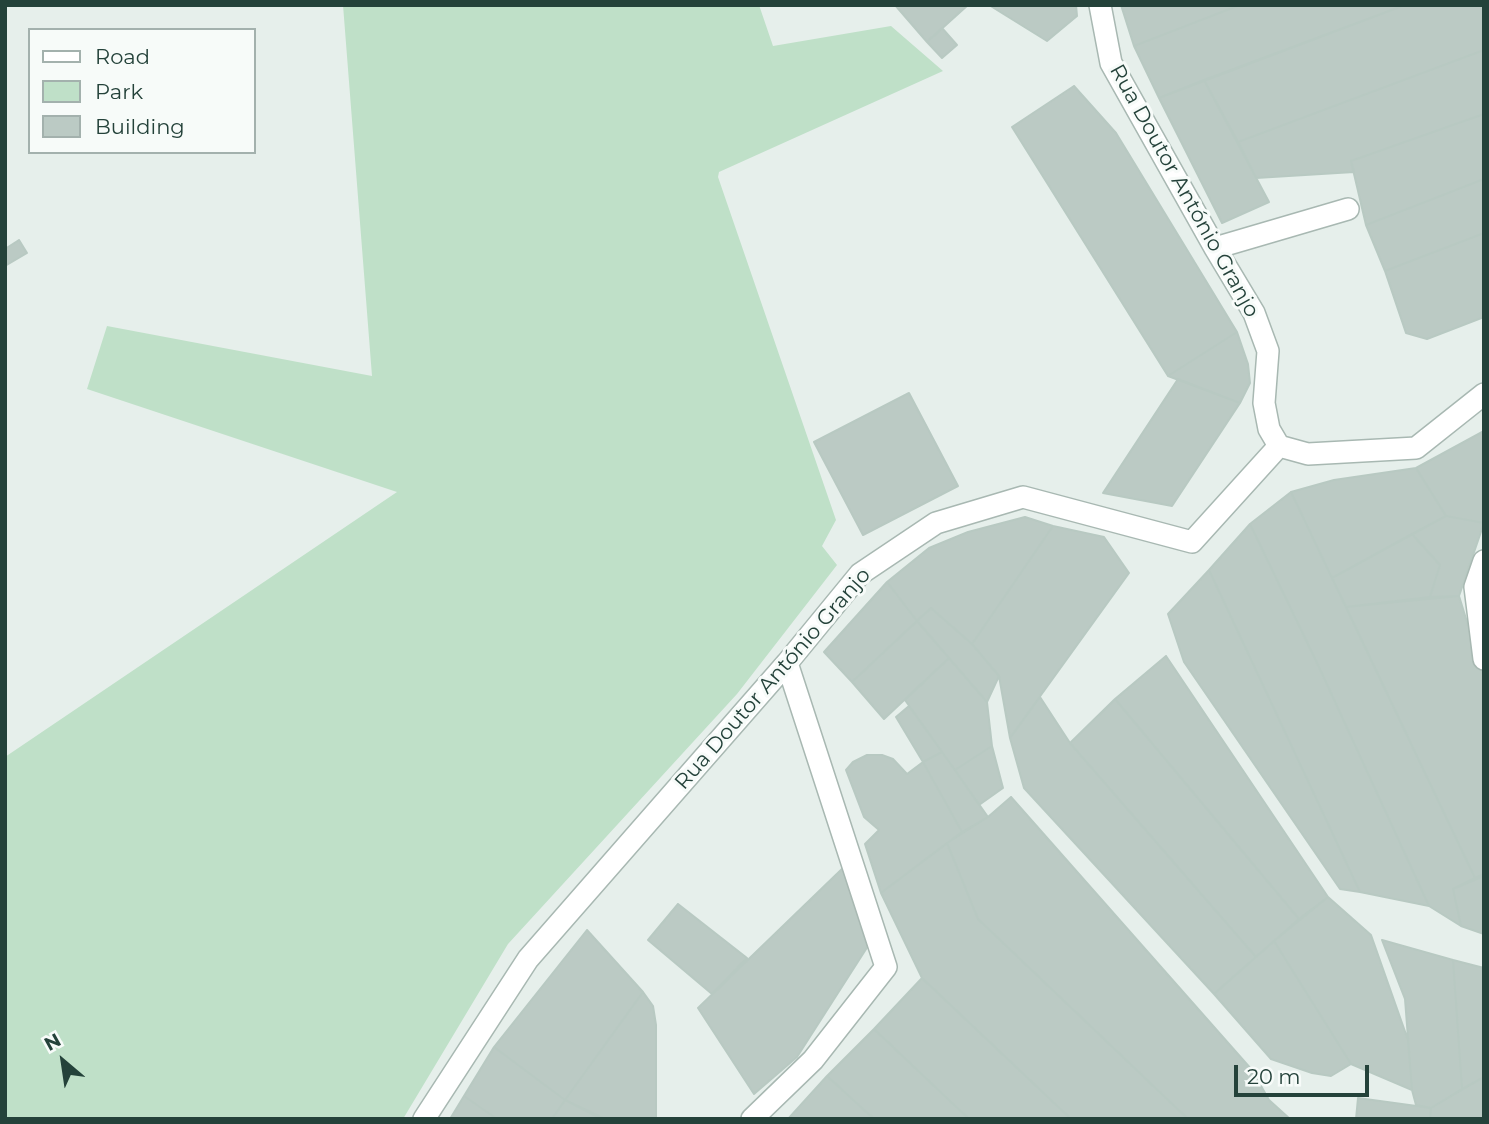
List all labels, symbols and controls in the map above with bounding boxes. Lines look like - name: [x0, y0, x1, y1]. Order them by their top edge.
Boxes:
- legend: [28, 28, 256, 154]
- text: Road: [95, 44, 150, 69]
- street label: Rua Doutor António Granjo: [1104, 60, 1264, 322]
- text: Park: [95, 79, 143, 104]
- text: Building: [95, 114, 185, 139]
- street label: Rua Doutor António Granjo: [670, 563, 876, 795]
- north arrow: [28, 1026, 98, 1096]
- text: N: [40, 1028, 65, 1056]
- scale bar: [1237, 1050, 1372, 1094]
- text: 20 m: [1247, 1064, 1301, 1089]

